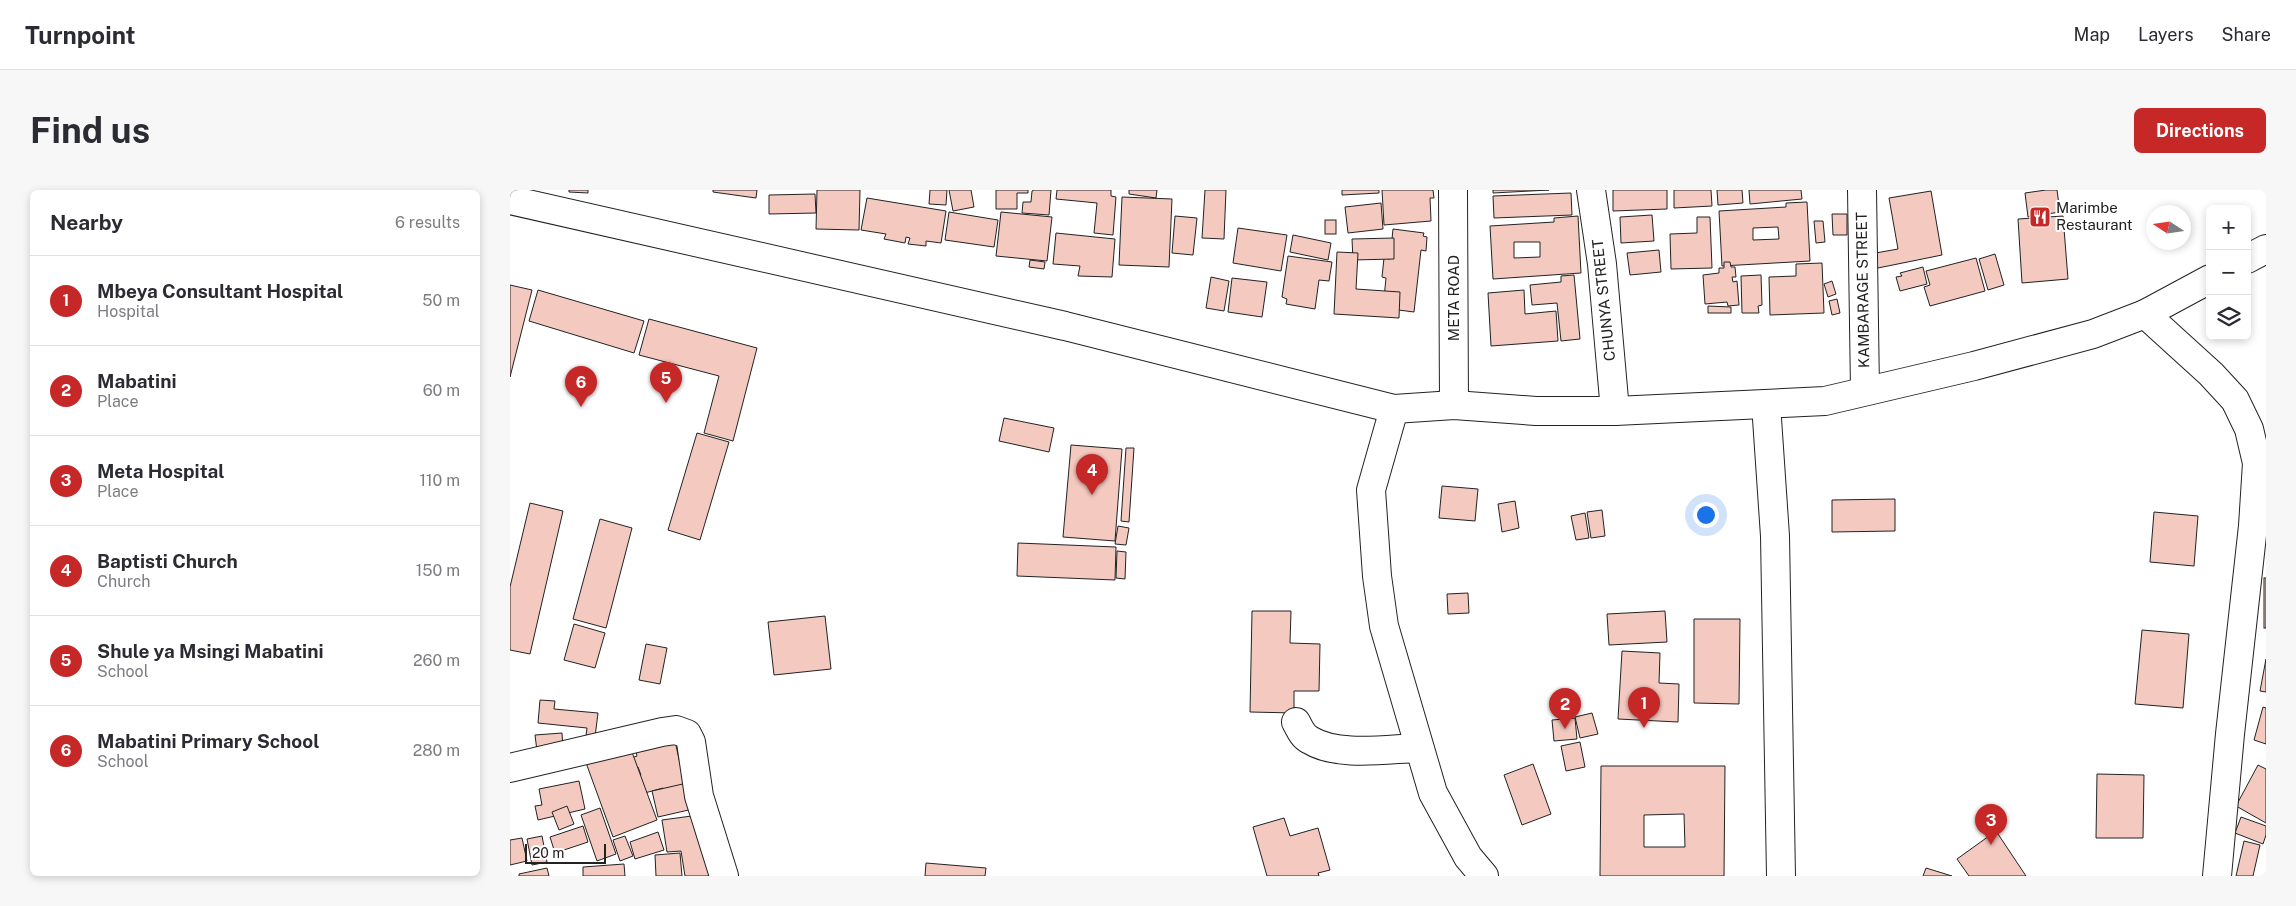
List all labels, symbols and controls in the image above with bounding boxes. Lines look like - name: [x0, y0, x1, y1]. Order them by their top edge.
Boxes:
- text: Turnpoint: [25, 21, 135, 49]
- text: Map: [2074, 24, 2110, 45]
- text: Layers: [2138, 24, 2194, 45]
- text: Share: [2222, 24, 2271, 45]
- button: Directions: [2134, 108, 2266, 153]
- text: Find us: [30, 110, 150, 151]
- place label: Marimbe Restaurant: [2056, 199, 2133, 233]
- restaurant icon: Marimbe Restaurant: [2028, 205, 2052, 229]
- north arrow: [2146, 205, 2191, 250]
- map controls: [2206, 205, 2251, 340]
- button: +: [2206, 205, 2251, 250]
- text: Nearby: [50, 210, 123, 235]
- street label: KAMBARAGE STREET: [1853, 212, 1872, 368]
- text: 6 results: [395, 213, 460, 232]
- street label: CHUNYA STREET: [1589, 238, 1618, 362]
- button: −: [2206, 250, 2251, 295]
- street label: META ROAD: [1445, 255, 1462, 341]
- text: Mbeya Consultant Hospital: [97, 280, 343, 302]
- text: 1: [63, 291, 69, 310]
- text: 50 m: [422, 291, 460, 310]
- button: layers: [2206, 295, 2251, 340]
- text: Hospital: [97, 302, 160, 321]
- pin: 5: [650, 362, 682, 403]
- pin: 6: [565, 366, 597, 407]
- text: Mabatini: [97, 370, 176, 392]
- text: 2: [61, 381, 71, 400]
- text: 60 m: [423, 381, 460, 400]
- text: Place: [97, 392, 139, 411]
- pin: 4: [1076, 454, 1108, 495]
- text: Meta Hospital: [97, 460, 225, 482]
- text: 3: [61, 471, 71, 490]
- text: 110 m: [419, 471, 460, 490]
- text: Place: [97, 482, 139, 501]
- your location: [1693, 502, 1719, 528]
- text: Baptisti Church: [97, 550, 238, 572]
- text: 4: [61, 561, 71, 580]
- text: 150 m: [416, 561, 460, 580]
- text: Church: [97, 572, 151, 591]
- text: Shule ya Msingi Mabatini: [97, 640, 324, 662]
- text: 5: [61, 651, 71, 670]
- text: 260 m: [413, 651, 460, 670]
- text: School: [97, 662, 148, 681]
- pin: 1: [1628, 687, 1660, 728]
- pin: 2: [1549, 688, 1581, 729]
- text: Mabatini Primary School: [97, 730, 320, 752]
- text: 6: [61, 741, 71, 760]
- text: 280 m: [413, 741, 460, 760]
- text: School: [97, 752, 148, 771]
- pin: 3: [1975, 804, 2007, 845]
- scale bar: [525, 841, 606, 864]
- text: 20 m: [532, 845, 564, 861]

